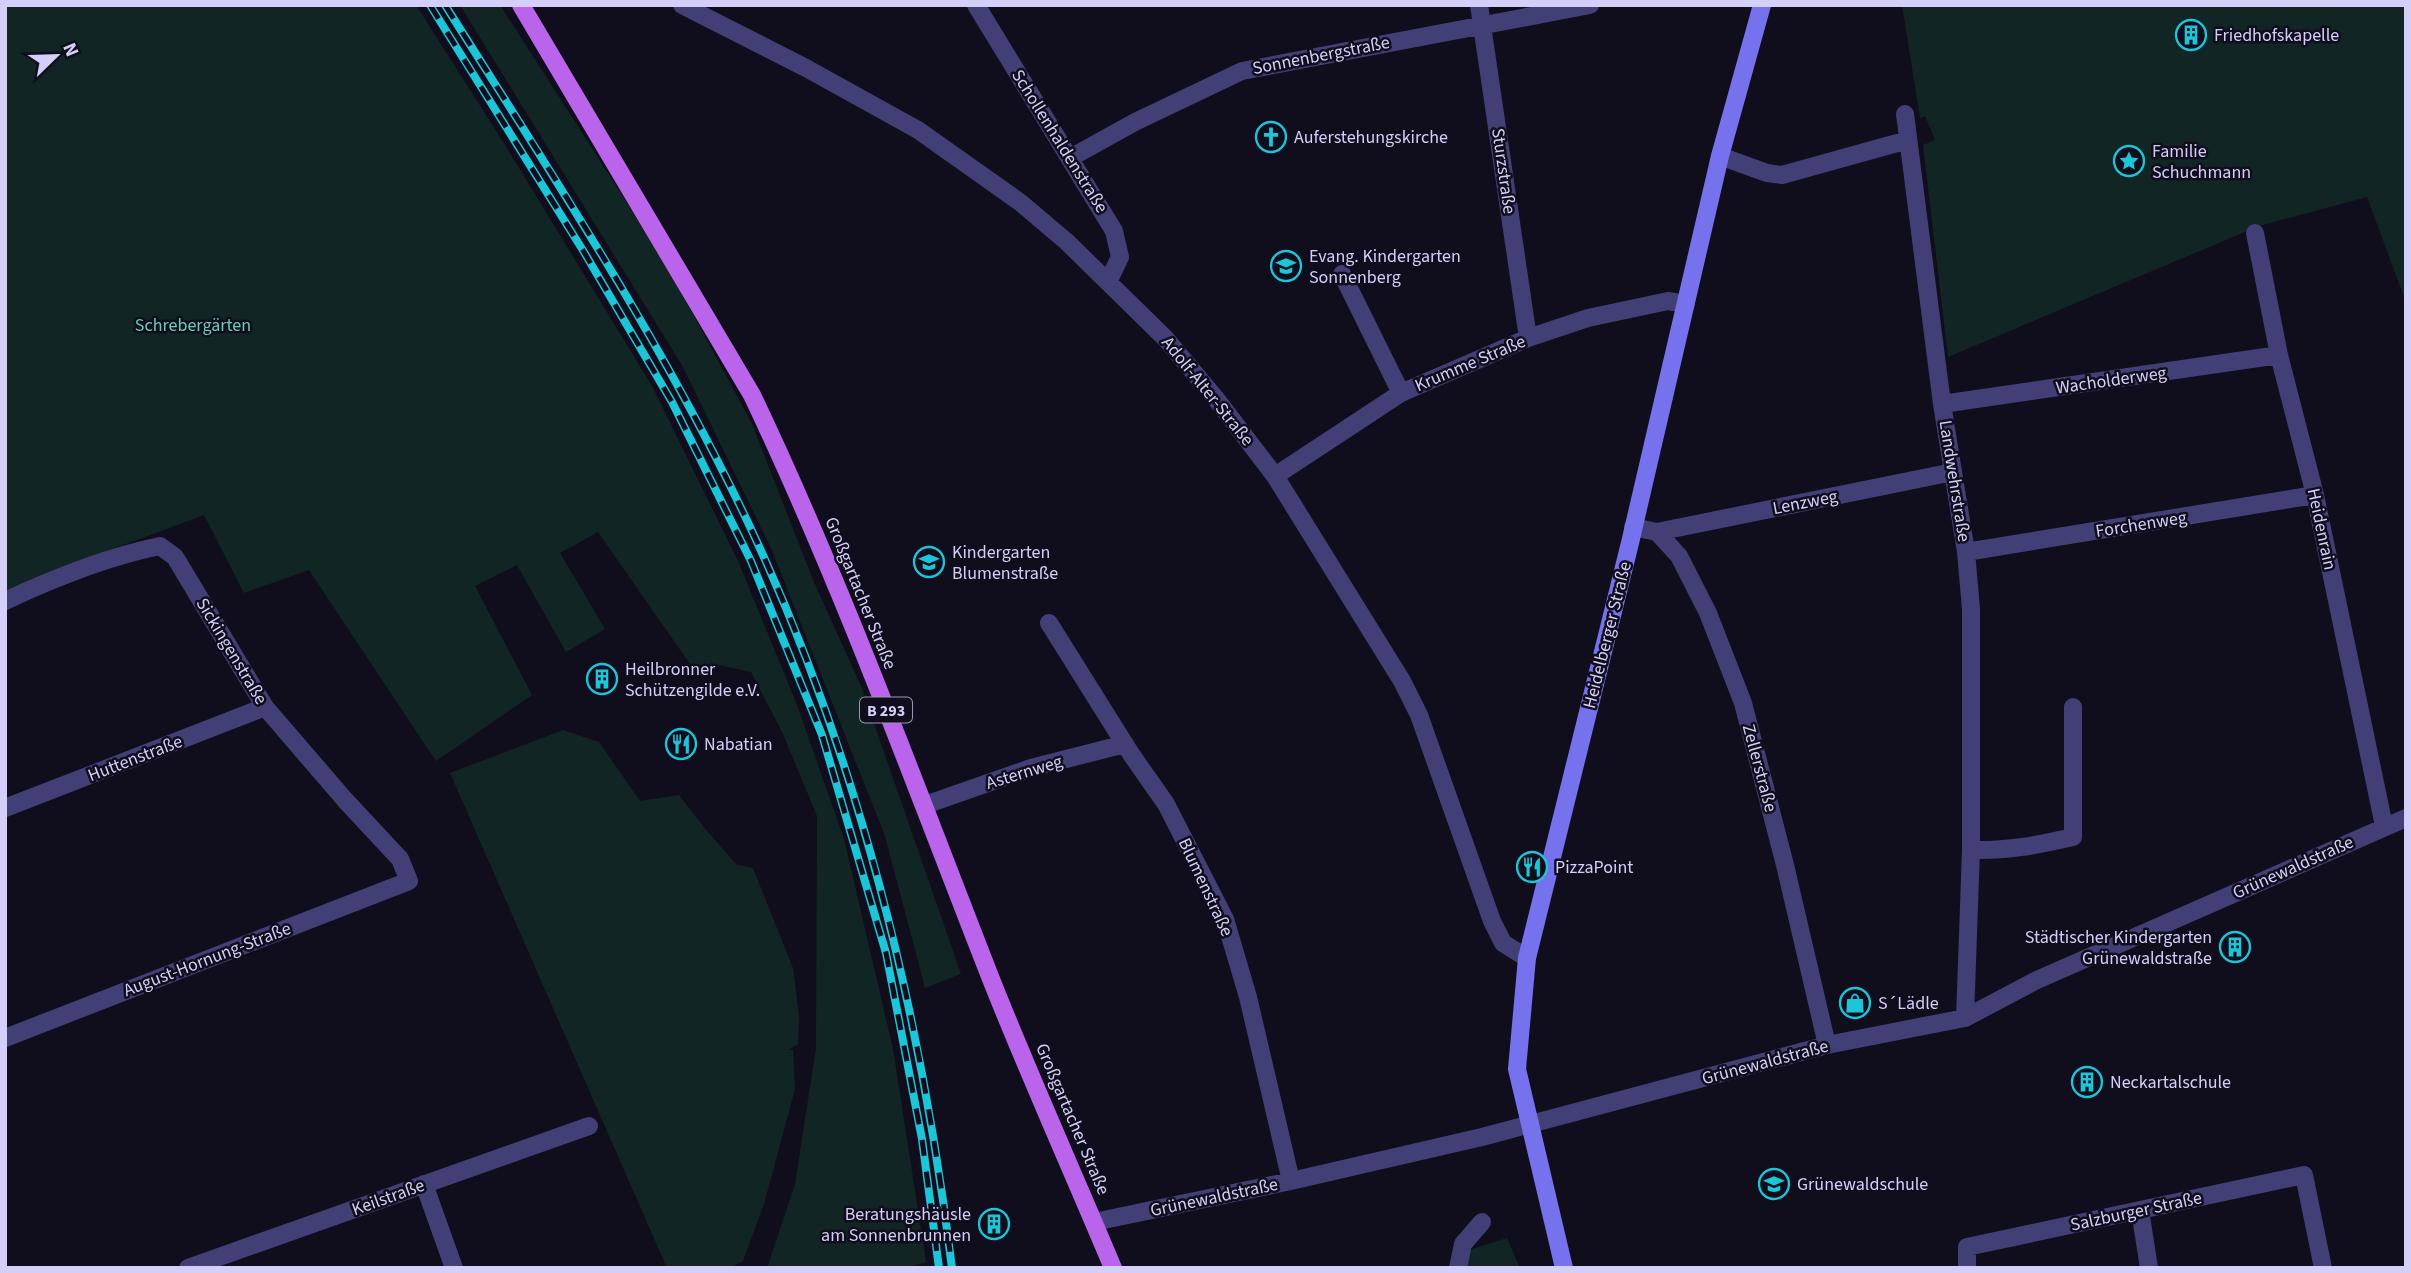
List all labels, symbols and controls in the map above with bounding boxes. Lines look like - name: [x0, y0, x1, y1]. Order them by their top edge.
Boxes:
- building icon: Friedhofskapelle: [2174, 18, 2208, 52]
- north arrow: [21, 21, 91, 91]
- place label: Friedhofskapelle: [2214, 23, 2339, 48]
- street label: Sonnenbergstraße: [1250, 30, 1392, 81]
- text: N: [55, 39, 85, 61]
- street label: Schollenhaldenstraße: [1005, 65, 1114, 218]
- church icon: Auferstehungskirche: [1254, 120, 1288, 154]
- place label: Auferstehungskirche: [1294, 125, 1448, 150]
- street label: Sturzstraße: [1485, 127, 1522, 216]
- place label: Familie Schuchmann: [2152, 139, 2251, 185]
- place icon: Familie Schuchmann: [2112, 144, 2146, 178]
- place label: Evang. Kindergarten Sonnenberg: [1309, 244, 1461, 290]
- school or university icon: Evang. Kindergarten Sonnenberg: [1269, 249, 1303, 283]
- park label: Schrebergärten: [135, 313, 251, 338]
- street label: Krumme Straße: [1411, 329, 1530, 398]
- street label: Adolf-Alter-Straße: [1156, 331, 1260, 451]
- street label: Wacholderweg: [2054, 360, 2168, 401]
- street label: Landwehrstraße: [1933, 418, 1976, 544]
- street label: Lenzweg: [1770, 484, 1840, 521]
- street label: Heidenrain: [2301, 486, 2342, 572]
- street label: Forchenweg: [2094, 505, 2188, 544]
- street label: Großgartacher Straße: [819, 513, 903, 673]
- place label: Kindergarten Blumenstraße: [952, 540, 1058, 586]
- school or university icon: Kindergarten Blumenstraße: [912, 545, 946, 579]
- street label: Heidelberger Straße: [1577, 559, 1638, 711]
- street label: Sickingenstraße: [190, 593, 273, 709]
- place label: Heilbronner Schützengilde e.V.: [625, 657, 760, 703]
- building icon: Heilbronner Schützengilde e.V.: [585, 662, 619, 696]
- road number: B 293: [860, 698, 912, 722]
- street label: Zellerstraße: [1736, 721, 1783, 815]
- restaurant icon: Nabatian: [664, 727, 698, 761]
- street label: Huttenstraße: [84, 729, 186, 788]
- place label: Nabatian: [704, 732, 773, 757]
- street label: Asternweg: [983, 749, 1066, 796]
- street label: Grünewaldstraße: [2229, 830, 2358, 905]
- street label: Blumenstraße: [1172, 834, 1239, 941]
- restaurant icon: PizzaPoint: [1515, 850, 1549, 884]
- place label: PizzaPoint: [1555, 855, 1633, 880]
- street label: August-Hornung-Straße: [120, 916, 295, 1003]
- place label: Städtischer Kindergarten Grünewaldstraße: [2025, 925, 2212, 971]
- building icon: Städtischer Kindergarten Grünewaldstraße: [2218, 930, 2252, 964]
- shop icon: S´Lädle: [1838, 986, 1872, 1020]
- place label: S´Lädle: [1878, 991, 1939, 1016]
- street label: Grünewaldstraße: [1699, 1034, 1831, 1091]
- street label: Großgartacher Straße: [1029, 1040, 1116, 1199]
- building icon: Neckartalschule: [2070, 1065, 2104, 1099]
- place label: Neckartalschule: [2110, 1070, 2231, 1095]
- school or university icon: Grünewaldschule: [1757, 1167, 1791, 1201]
- street label: Grünewaldstraße: [1148, 1172, 1280, 1223]
- place label: Grünewaldschule: [1797, 1172, 1928, 1197]
- street label: Keilstraße: [348, 1173, 428, 1222]
- street label: Salzburger Straße: [2068, 1185, 2204, 1238]
- place label: Beratungshäusle am Sonnenbrunnen: [821, 1202, 971, 1248]
- building icon: Beratungshäusle am Sonnenbrunnen: [977, 1207, 1011, 1241]

